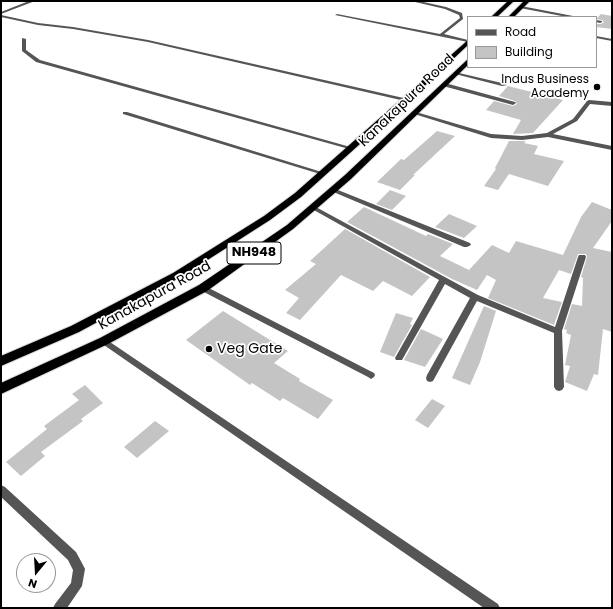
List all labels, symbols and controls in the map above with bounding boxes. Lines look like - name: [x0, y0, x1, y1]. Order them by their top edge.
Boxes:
- legend: [467, 16, 597, 68]
- text: Road: [505, 23, 536, 40]
- text: Building: [505, 43, 553, 60]
- street label: Kanakapura Road: [356, 51, 458, 151]
- place label: Indus Business Academy: [501, 73, 589, 101]
- marker: Indus Business Academy: [592, 82, 602, 92]
- road number: NH948: [227, 242, 281, 264]
- street label: Kanakapura Road: [96, 258, 214, 334]
- place label: Veg Gate: [217, 341, 282, 357]
- marker: Veg Gate: [204, 344, 214, 354]
- north arrow: [16, 553, 56, 593]
- text: N: [26, 575, 39, 592]

